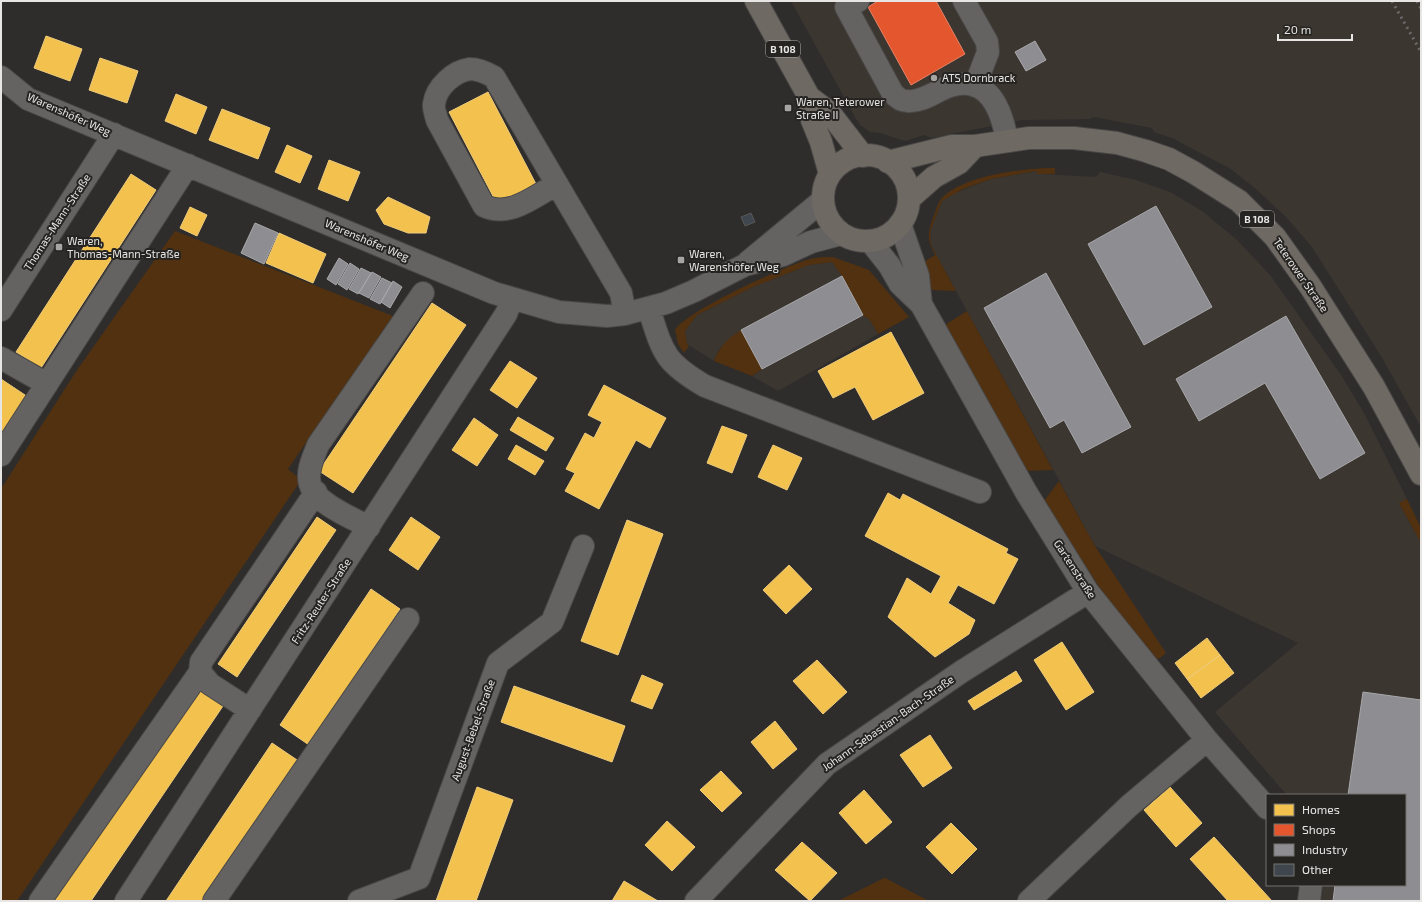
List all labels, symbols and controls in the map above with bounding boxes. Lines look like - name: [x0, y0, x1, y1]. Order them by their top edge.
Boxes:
- scale bar: [1278, 16, 1352, 42]
- text: 20 m: [1284, 22, 1311, 36]
- road number: B 108: [766, 41, 800, 57]
- place label: ATS Dornbrack: [942, 71, 1016, 84]
- marker: ATS Dornbrack: [929, 73, 939, 83]
- street label: Warenshöfer Weg: [25, 89, 113, 138]
- place label: Waren, Teterower Straße II: [796, 95, 885, 121]
- marker: Waren, Teterower Straße II: [783, 103, 793, 113]
- street label: Thomas-Mann-Straße: [20, 171, 93, 272]
- road number: B 108: [1240, 211, 1274, 227]
- street label: Warenshöfer Weg: [323, 216, 411, 263]
- place label: Waren, Thomas-Mann-Straße: [67, 234, 180, 260]
- street label: Teterower Straße: [1271, 235, 1332, 314]
- marker: Waren, Thomas-Mann-Straße: [54, 242, 64, 252]
- place label: Waren, Warenshöfer Weg: [689, 247, 779, 273]
- marker: Waren, Warenshöfer Weg: [676, 255, 686, 265]
- street label: Gartenstraße: [1052, 537, 1099, 601]
- street label: Fritz-Reuter-Straße: [288, 556, 353, 646]
- street label: Johann-Sebastian-Bach-Straße: [819, 672, 956, 773]
- street label: August-Bebel-Straße: [448, 677, 497, 782]
- legend: [1266, 794, 1406, 886]
- text: Homes: [1302, 802, 1340, 816]
- text: Shops: [1302, 822, 1336, 836]
- text: Industry: [1302, 842, 1348, 856]
- text: Other: [1302, 862, 1333, 876]

